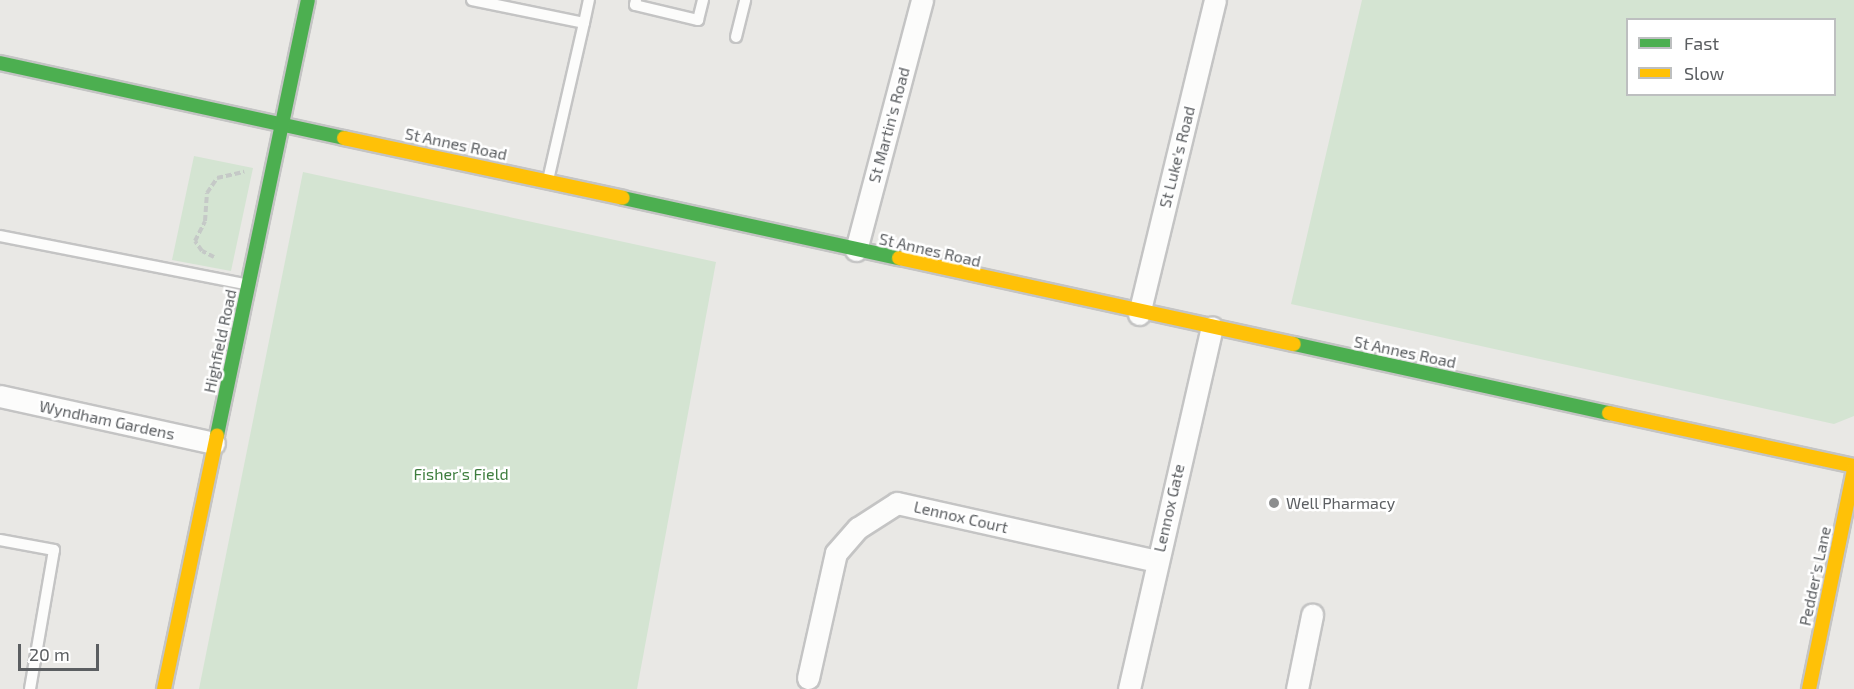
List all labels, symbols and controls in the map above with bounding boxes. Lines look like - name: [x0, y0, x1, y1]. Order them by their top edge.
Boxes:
- legend: [1626, 18, 1836, 96]
- text: Fast: [1684, 32, 1719, 54]
- text: Slow: [1684, 62, 1724, 84]
- street label: St Martin's Road: [864, 65, 914, 185]
- street label: St Luke's Road: [1155, 104, 1199, 210]
- street label: St Annes Road: [403, 124, 509, 164]
- street label: St Annes Road: [877, 229, 983, 271]
- street label: Highfield Road: [200, 287, 240, 395]
- street label: St Annes Road: [1352, 332, 1458, 372]
- street label: Wyndham Gardens: [37, 396, 177, 444]
- street label: Lennox Gate: [1150, 462, 1188, 554]
- park label: Fisher's Field: [413, 464, 509, 484]
- place label: Well Pharmacy: [1286, 493, 1396, 513]
- marker: Well Pharmacy: [1267, 496, 1281, 510]
- street label: Lennox Court: [912, 497, 1010, 537]
- street label: Pedder's Lane: [1795, 525, 1835, 627]
- scale bar: [21, 632, 102, 670]
- text: 20 m: [29, 643, 70, 665]

